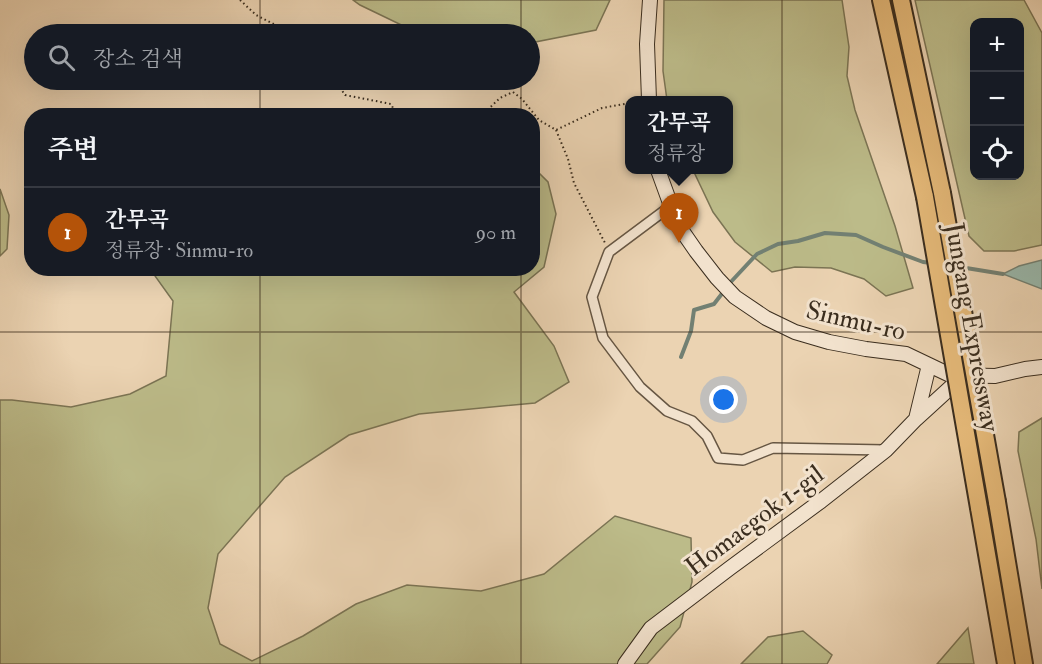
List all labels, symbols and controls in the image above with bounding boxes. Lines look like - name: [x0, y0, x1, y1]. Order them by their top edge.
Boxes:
- map controls: [970, 18, 1024, 180]
- button: +: [970, 18, 1024, 72]
- search box: [24, 24, 540, 90]
- icon: search: [45, 41, 78, 74]
- text: 장소 검색: [93, 45, 183, 73]
- button: −: [970, 72, 1024, 126]
- popup: [625, 96, 733, 174]
- text: 간무곡: [647, 109, 711, 137]
- button: locate: [970, 126, 1024, 180]
- text: 주변: [48, 134, 98, 166]
- text: 정류장: [647, 141, 705, 166]
- pin: 1: [660, 194, 698, 243]
- text: 간무곡: [105, 206, 169, 234]
- street label: Jungang Expressway: [937, 219, 1006, 435]
- text: 1: [64, 220, 71, 245]
- text: 90 m: [476, 220, 516, 245]
- text: 정류장 · Sinmu-ro: [105, 238, 253, 263]
- street label: Sinmu-ro: [803, 294, 909, 348]
- your location: [709, 385, 738, 414]
- street label: Homaegok 1-gil: [679, 458, 830, 583]

